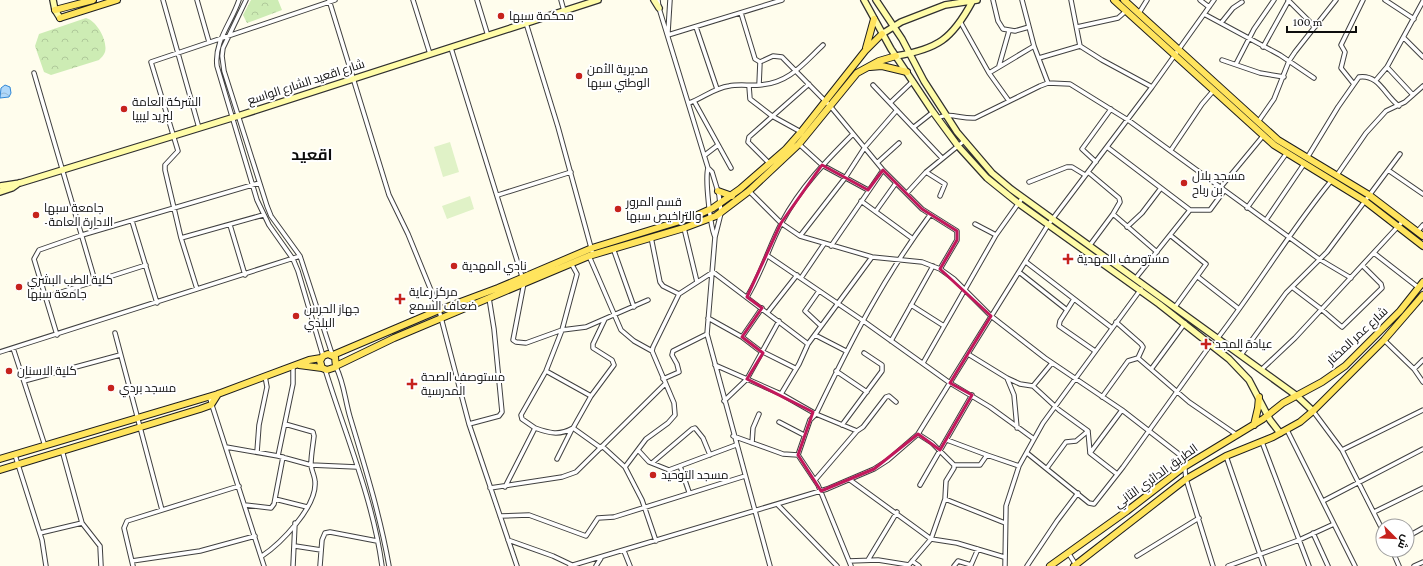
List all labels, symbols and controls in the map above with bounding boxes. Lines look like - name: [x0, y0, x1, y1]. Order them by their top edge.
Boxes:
- scale bar: [1287, 8, 1356, 34]
- place label: محكمة سبها: [509, 9, 574, 23]
- marker: محكمة سبها: [496, 11, 506, 21]
- text: 100 m: [1293, 15, 1323, 29]
- street label: شارع اقعيد الشارع الواسع: [246, 56, 367, 109]
- place label: مديرية الأمن الوطني سبها: [587, 62, 650, 93]
- marker: مديرية الأمن الوطني سبها: [574, 71, 584, 81]
- place label: الشركة العامة لبريد ليبيا: [132, 95, 201, 123]
- marker: الشركة العامة لبريد ليبيا: [119, 104, 129, 114]
- district label: اقعيد: [291, 146, 333, 163]
- place label: مسجد بلال بن رباح: [1192, 169, 1245, 198]
- marker: مسجد بلال بن رباح: [1179, 178, 1189, 188]
- place label: قسم المرور والتراخيص سبها: [625, 195, 701, 223]
- place label: جامعة سبها -الادارة العامة: [44, 201, 113, 229]
- marker: قسم المرور والتراخيص سبها: [613, 204, 623, 214]
- marker: جامعة سبها -الادارة العامة: [31, 210, 41, 220]
- place label: مستوصف المهدية: [1077, 252, 1169, 266]
- marker: مستوصف المهدية: [1062, 253, 1074, 265]
- place label: نادي المهدية: [462, 259, 527, 276]
- marker: نادي المهدية: [449, 261, 459, 271]
- place label: كلية الطب البشري جامعة سبها: [27, 273, 113, 301]
- marker: كلية الطب البشري جامعة سبها: [14, 282, 24, 292]
- place label: مركز رعاية ضعاف السمع: [409, 285, 477, 314]
- marker: مركز رعاية ضعاف السمع: [394, 293, 406, 305]
- place label: جهاز الحرس البلدي: [304, 302, 359, 333]
- street label: شارع عمر المختار: [1323, 304, 1391, 369]
- marker: جهاز الحرس البلدي: [291, 311, 301, 321]
- place label: عيادة المجد: [1215, 337, 1273, 351]
- marker: عيادة المجد: [1200, 338, 1212, 350]
- place label: كلية الاسنان: [17, 364, 77, 378]
- marker: كلية الاسنان: [4, 366, 14, 376]
- place label: مستوصف الصحة المدرسية: [421, 370, 505, 398]
- marker: مستوصف الصحة المدرسية: [406, 378, 418, 390]
- place label: مسجد بردي: [119, 381, 176, 398]
- marker: مسجد بردي: [106, 383, 116, 393]
- street label: الطريق الدائري الثاني: [1112, 441, 1202, 513]
- place label: مسجد التوحيد: [661, 468, 729, 482]
- marker: مسجد التوحيد: [648, 470, 658, 480]
- north arrow: [1375, 518, 1415, 558]
- text: ش: [1395, 533, 1412, 551]

